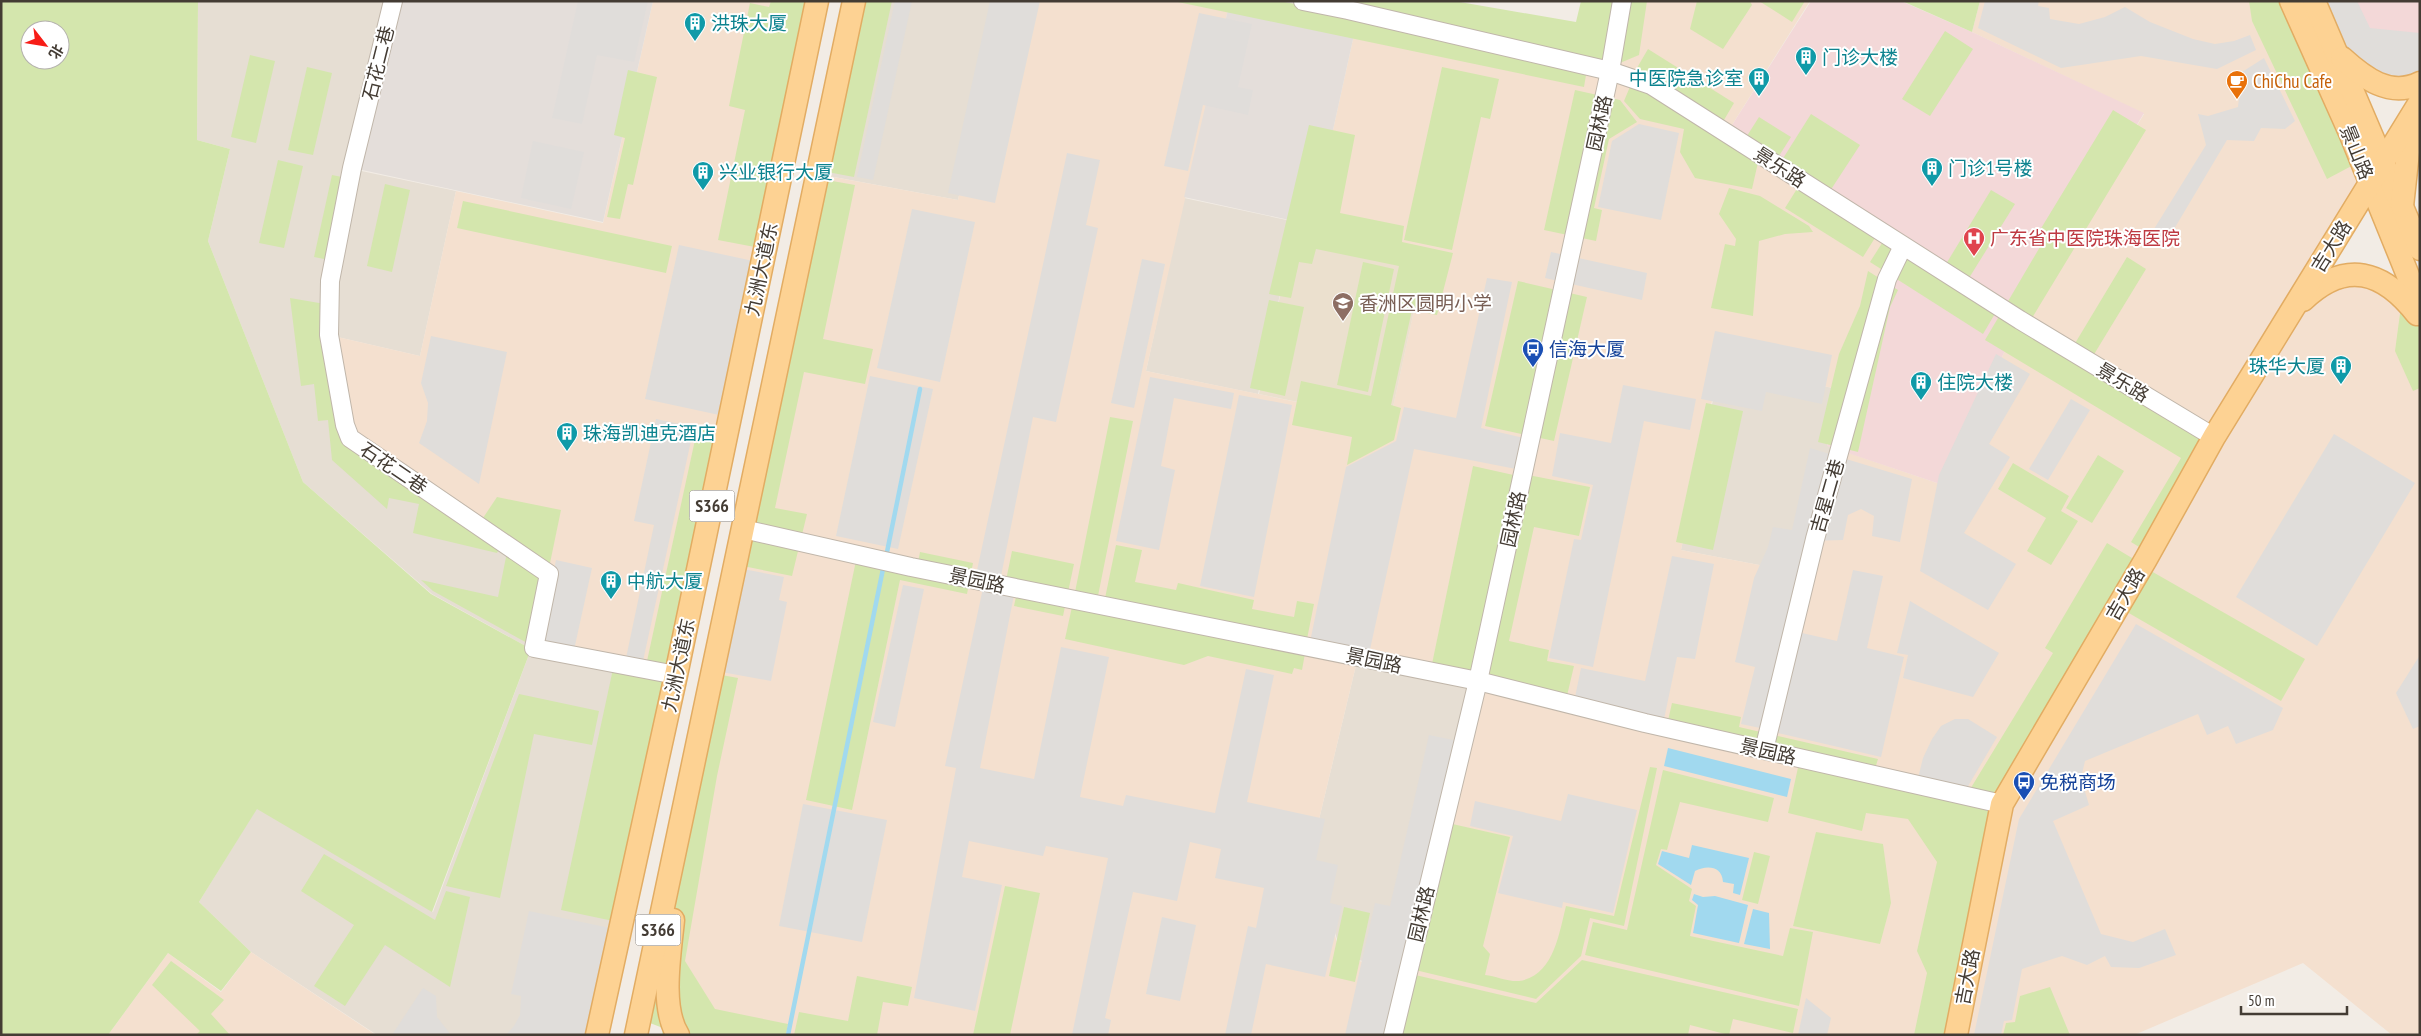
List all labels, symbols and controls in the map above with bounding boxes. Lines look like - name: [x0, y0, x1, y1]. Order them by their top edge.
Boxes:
- building icon: 洪珠大厦: [683, 11, 707, 42]
- place label: 洪珠大厦: [711, 11, 787, 35]
- north arrow: [20, 20, 70, 70]
- street label: 石花二巷: [357, 23, 399, 103]
- text: 北: [45, 41, 67, 62]
- building icon: 门诊大楼: [1794, 45, 1818, 76]
- place label: 门诊大楼: [1822, 45, 1898, 69]
- place label: 中医院急诊室: [1629, 66, 1743, 90]
- building icon: 中医院急诊室: [1747, 66, 1771, 97]
- cafe icon: ChiChu Cafe: [2225, 69, 2249, 100]
- place label: ChiChu Cafe: [2253, 69, 2332, 93]
- street label: 园林路: [1581, 93, 1617, 153]
- street label: 景山路: [2335, 121, 2379, 183]
- street label: 景乐路: [1750, 141, 1810, 193]
- building icon: 门诊1号楼: [1920, 156, 1944, 187]
- place label: 门诊1号楼: [1948, 156, 2033, 180]
- building icon: 兴业银行大厦: [691, 160, 715, 191]
- place label: 兴业银行大厦: [719, 160, 833, 184]
- street label: 吉大路: [2306, 215, 2356, 277]
- street label: 九洲大道东: [739, 220, 783, 318]
- hospital icon: 广东省中医院珠海医院: [1962, 226, 1986, 257]
- place label: 广东省中医院珠海医院: [1990, 226, 2180, 250]
- school or university icon: 香洲区圆明小学: [1331, 291, 1355, 322]
- place label: 香洲区圆明小学: [1359, 291, 1492, 315]
- bus stop icon: 信海大厦: [1521, 337, 1545, 368]
- place label: 信海大厦: [1549, 337, 1625, 361]
- place label: 珠华大厦: [2249, 354, 2325, 378]
- building icon: 珠华大厦: [2329, 354, 2353, 385]
- street label: 景乐路: [2092, 357, 2154, 407]
- building icon: 住院大楼: [1909, 370, 1933, 401]
- place label: 住院大楼: [1937, 370, 2013, 394]
- building icon: 珠海凯迪克酒店: [555, 421, 579, 452]
- place label: 珠海凯迪克酒店: [583, 421, 716, 445]
- street label: 石花二巷: [356, 437, 432, 499]
- street label: 吉星二巷: [1805, 456, 1849, 536]
- street label: 园林路: [1495, 489, 1531, 549]
- road number: S366: [690, 491, 734, 522]
- street label: 景园路: [947, 562, 1007, 598]
- street label: 吉大路: [2100, 563, 2150, 625]
- building icon: 中航大厦: [599, 569, 623, 600]
- place label: 中航大厦: [627, 569, 703, 593]
- street label: 九洲大道东: [656, 616, 700, 714]
- street label: 景园路: [1344, 642, 1404, 678]
- street label: 景园路: [1738, 733, 1798, 769]
- bus stop icon: 免税商场: [2012, 770, 2036, 801]
- place label: 免税商场: [2040, 770, 2116, 794]
- street label: 园林路: [1403, 884, 1439, 944]
- road number: S366: [636, 914, 680, 946]
- street label: 吉大路: [1950, 947, 1984, 1007]
- scale bar: [2241, 984, 2347, 1016]
- text: 50 m: [2248, 991, 2274, 1010]

